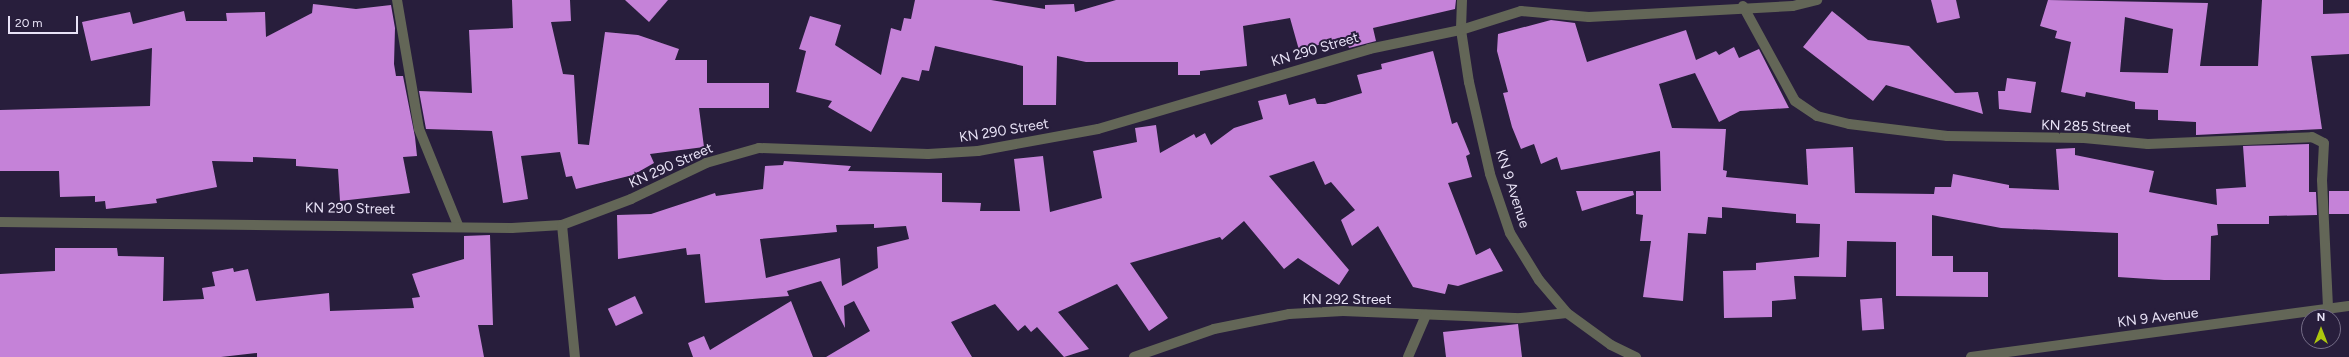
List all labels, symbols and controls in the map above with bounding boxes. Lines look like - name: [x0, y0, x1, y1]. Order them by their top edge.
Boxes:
- scale bar: [10, 8, 80, 34]
- text: 20 m: [15, 16, 43, 30]
- street label: KN 290 Street: [1269, 29, 1361, 71]
- street label: KN 290 Street: [958, 116, 1050, 146]
- street label: KN 285 Street: [2041, 117, 2131, 137]
- street label: KN 290 Street: [626, 140, 716, 192]
- street label: KN 9 Avenue: [1491, 148, 1533, 230]
- street label: KN 290 Street: [305, 200, 395, 218]
- street label: KN 292 Street: [1302, 292, 1392, 308]
- street label: KN 9 Avenue: [2117, 305, 2199, 331]
- north arrow: [2301, 309, 2341, 349]
- text: N: [2317, 311, 2325, 324]

